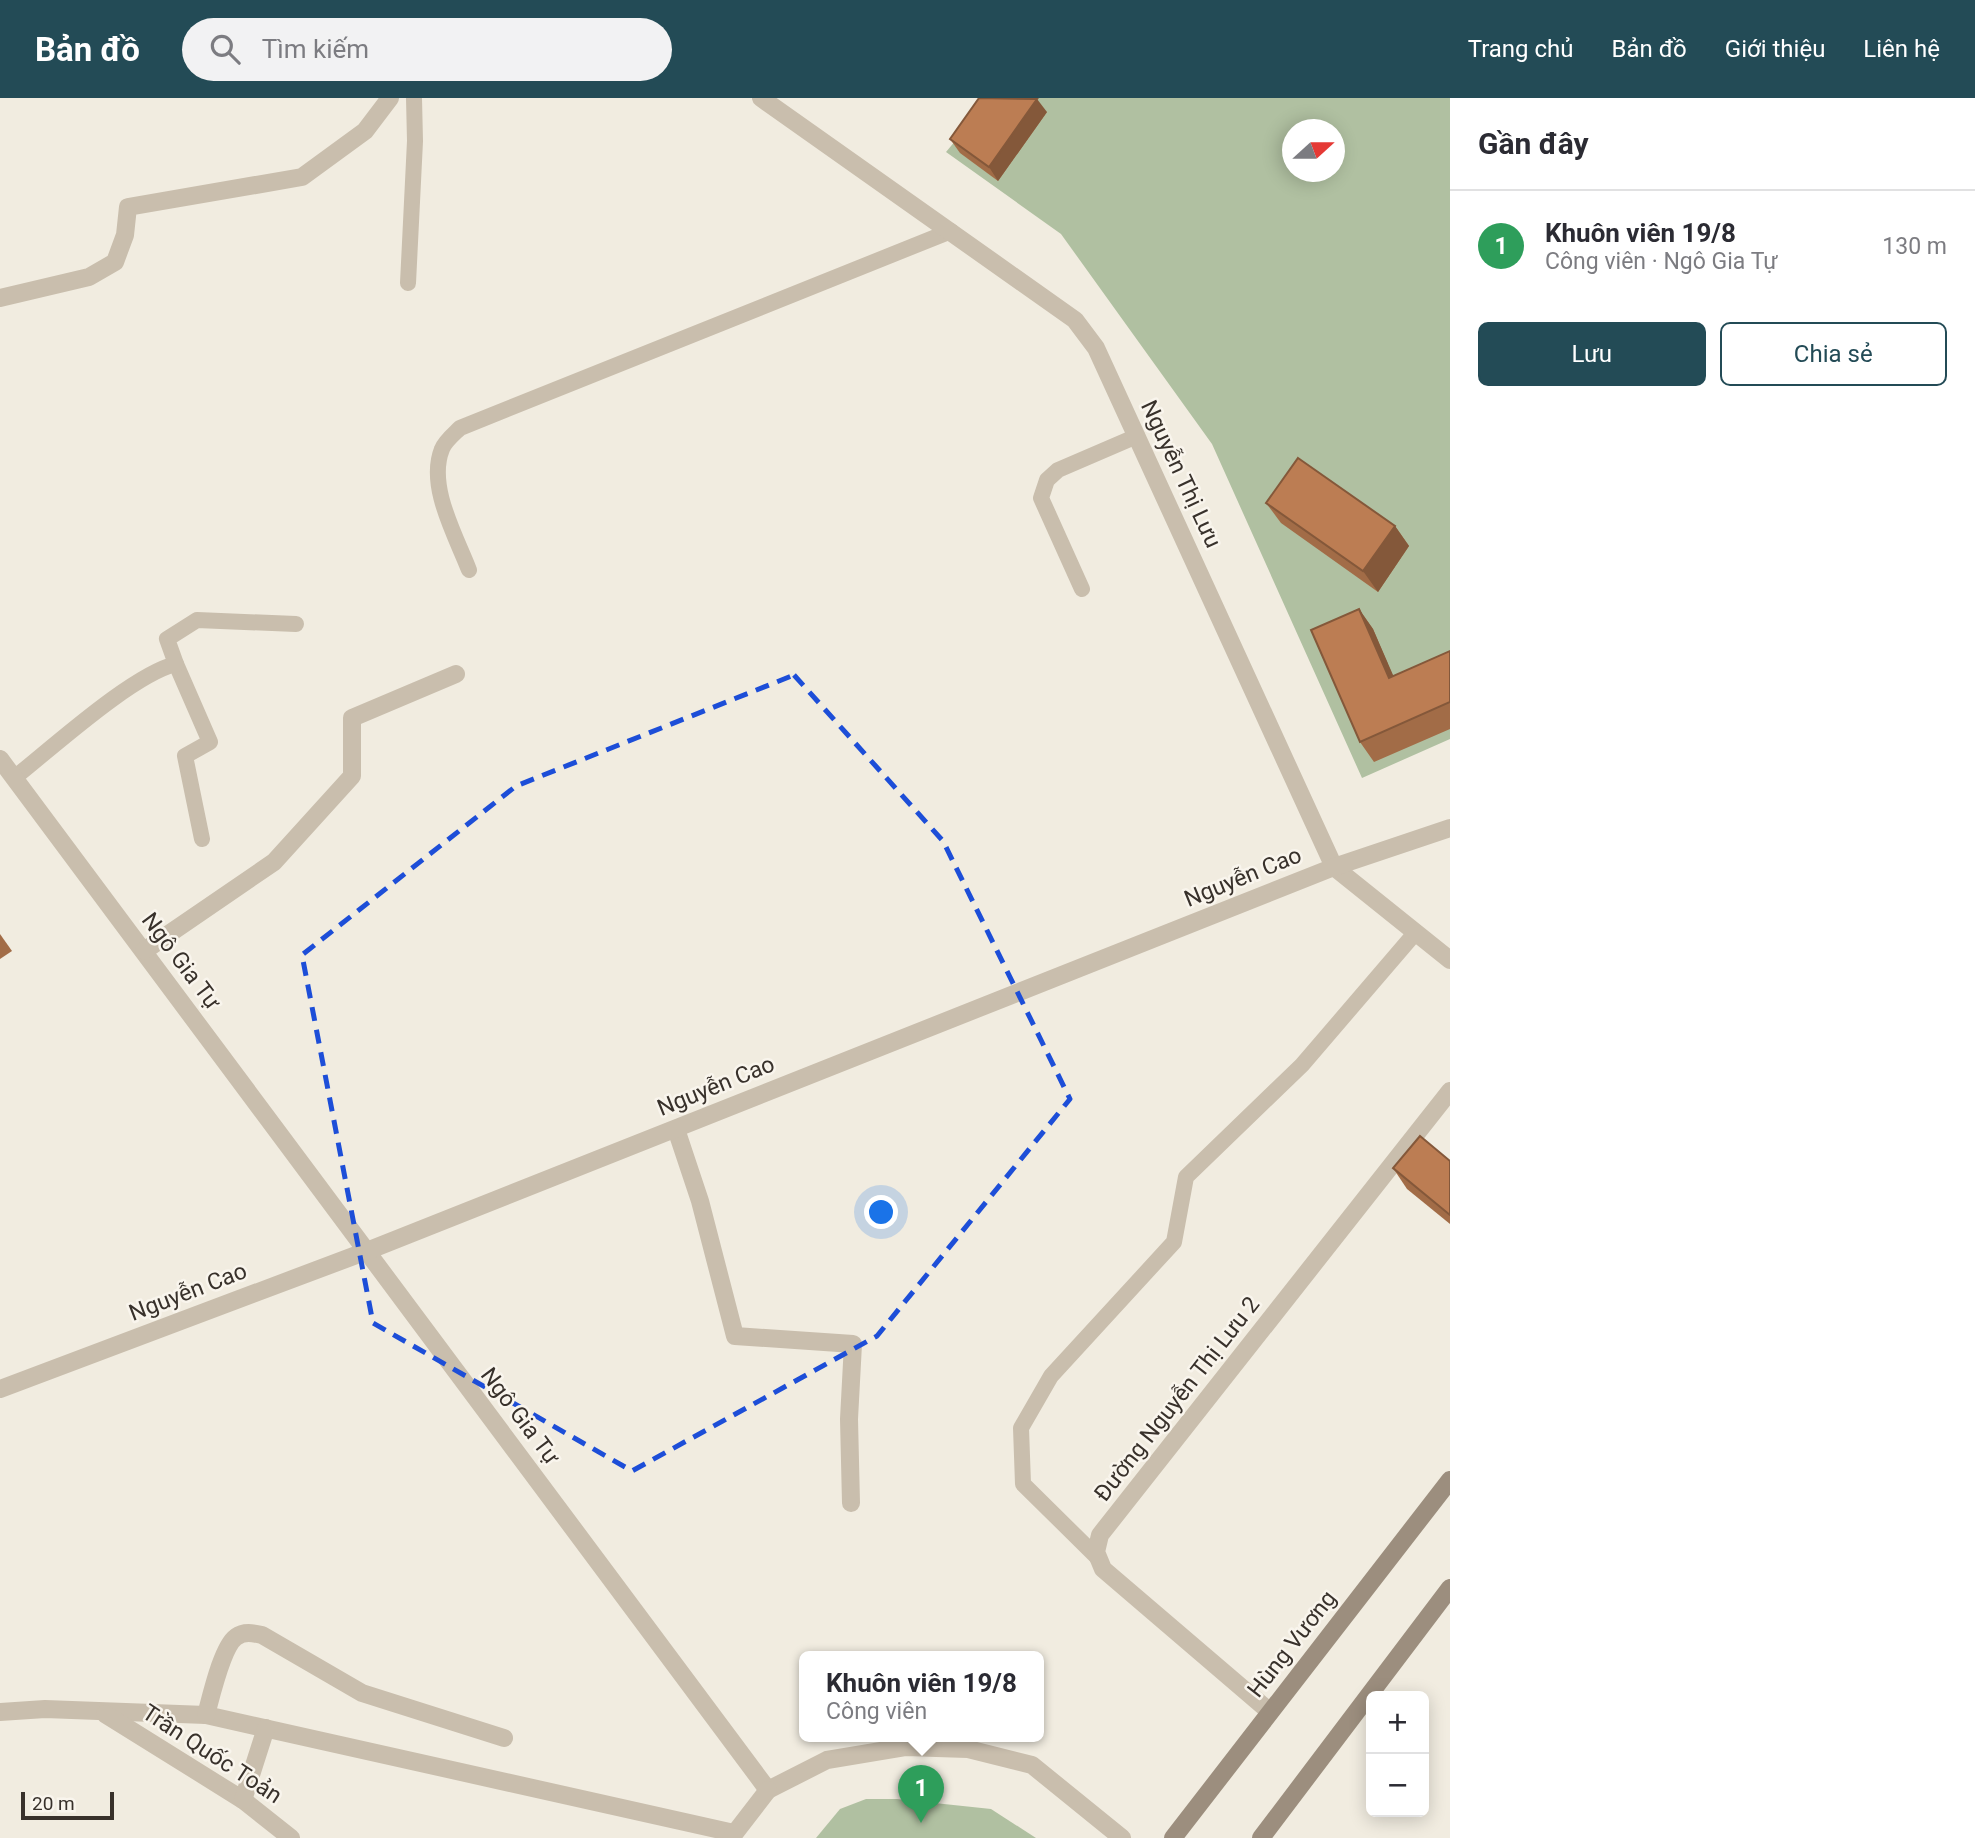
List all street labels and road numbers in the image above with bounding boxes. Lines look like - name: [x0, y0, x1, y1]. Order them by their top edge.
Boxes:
- street label: Nguyễn Thị Lưu: [1135, 396, 1227, 552]
- street label: Nguyễn Cao: [1180, 841, 1306, 913]
- street label: Ngô Gia Tự: [136, 907, 227, 1015]
- street label: Nguyễn Cao: [653, 1050, 779, 1122]
- street label: Nguyễn Cao: [125, 1257, 251, 1327]
- street label: Đường Nguyễn Thị Lưu 2: [1089, 1291, 1265, 1507]
- street label: Ngô Gia Tự: [475, 1362, 566, 1470]
- street label: Hùng Vương: [1242, 1585, 1342, 1703]
- street label: Trần Quốc Toản: [137, 1699, 287, 1809]

